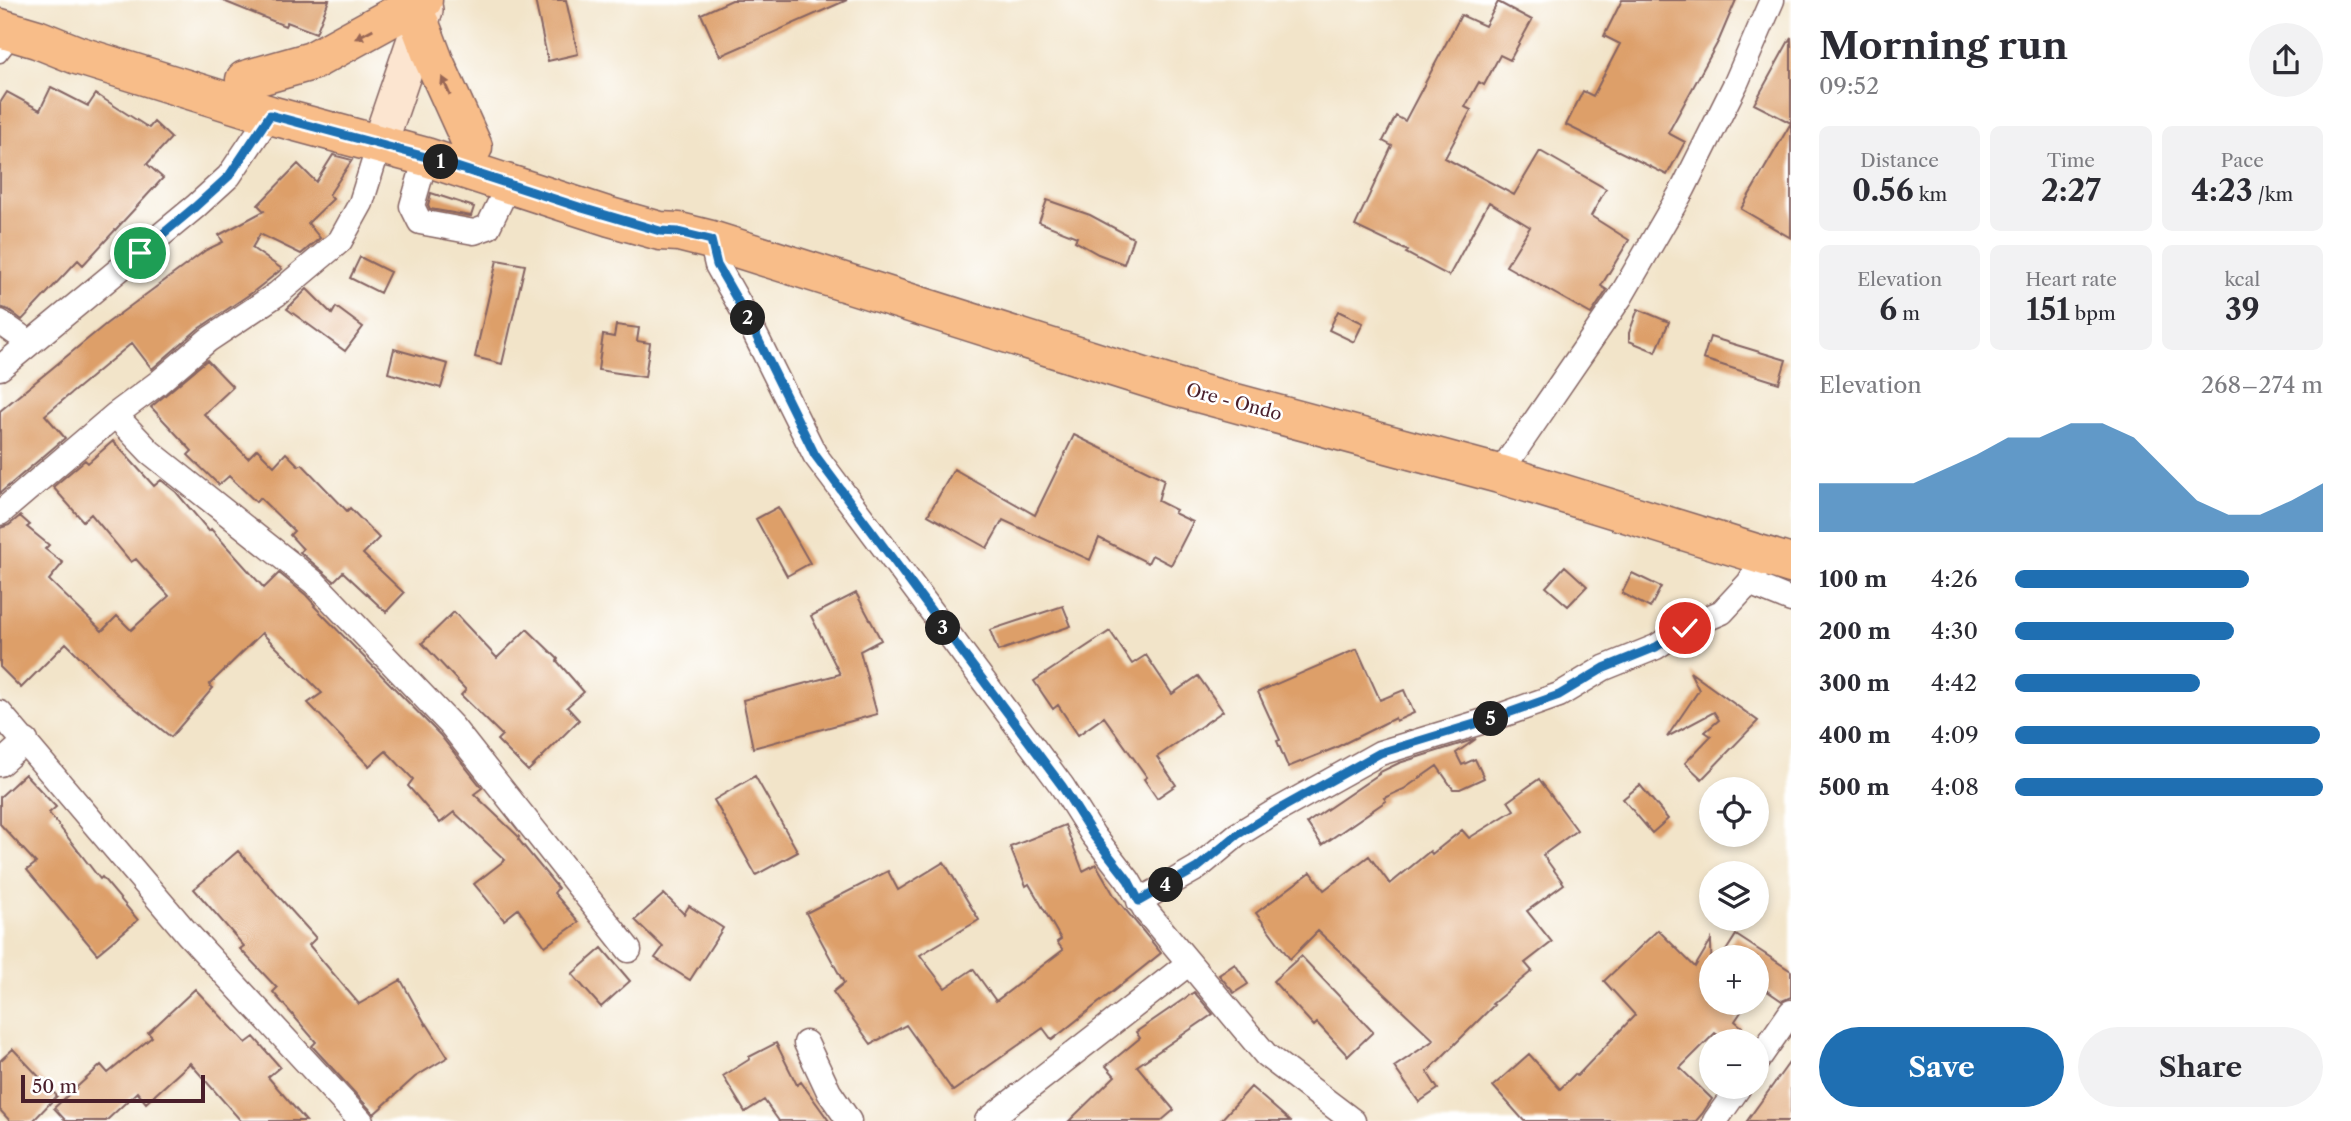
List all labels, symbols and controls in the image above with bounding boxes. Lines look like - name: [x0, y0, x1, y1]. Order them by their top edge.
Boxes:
- text: Morning run: [1819, 22, 2068, 69]
- button: share: [2249, 23, 2323, 97]
- one-way arrow: [354, 28, 374, 39]
- text: 09:52: [1819, 72, 1879, 100]
- one-way arrow: [440, 76, 451, 96]
- pin: 1: [424, 144, 458, 180]
- text: Distance: [1860, 149, 1939, 172]
- text: Time: [2047, 149, 2095, 172]
- text: Pace: [2221, 149, 2264, 172]
- text: 1: [436, 150, 445, 173]
- text: 0.56: [1852, 172, 1914, 209]
- text: 2:27: [2041, 172, 2101, 209]
- text: 4:23: [2191, 172, 2253, 209]
- text: km: [1914, 183, 1947, 206]
- text: /km: [2253, 183, 2293, 206]
- pin: [110, 223, 170, 283]
- icon: arrive: [121, 234, 159, 272]
- text: Elevation: [1857, 268, 1942, 291]
- text: Heart rate: [2025, 268, 2117, 291]
- text: kcal: [2224, 268, 2260, 291]
- text: 6: [1879, 291, 1897, 328]
- text: 151: [2026, 291, 2070, 328]
- text: 39: [2225, 291, 2260, 328]
- pin: 2: [730, 300, 766, 336]
- text: m: [1897, 302, 1920, 325]
- text: bpm: [2070, 302, 2116, 325]
- text: 2: [742, 306, 753, 329]
- text: Elevation: [1819, 371, 1922, 399]
- text: 268–274 m: [2201, 371, 2323, 399]
- street label: Ore - Ondo: [1184, 379, 1284, 425]
- text: 100 m: [1819, 565, 1887, 593]
- text: 4:26: [1931, 565, 1977, 593]
- pin: [1655, 598, 1715, 658]
- icon: check: [1666, 609, 1704, 647]
- pin: 3: [926, 610, 960, 646]
- text: 3: [937, 616, 948, 639]
- text: 200 m: [1819, 617, 1891, 645]
- text: 4:30: [1931, 617, 1978, 645]
- text: 300 m: [1819, 669, 1890, 697]
- text: 4:42: [1931, 669, 1977, 697]
- pin: 5: [1474, 702, 1508, 736]
- text: 5: [1485, 707, 1496, 730]
- text: 400 m: [1819, 721, 1891, 749]
- text: 4:09: [1931, 721, 1979, 749]
- text: 500 m: [1819, 773, 1890, 801]
- text: 4:08: [1931, 773, 1979, 801]
- map controls: [1699, 777, 1769, 1099]
- button: locate: [1699, 777, 1769, 847]
- button: layers: [1699, 861, 1769, 931]
- pin: 4: [1148, 868, 1184, 903]
- text: 4: [1160, 873, 1171, 896]
- button: +: [1699, 945, 1769, 1015]
- button: Save: [1819, 1027, 2064, 1107]
- button: Share: [2078, 1027, 2323, 1107]
- button: −: [1699, 1029, 1769, 1099]
- scale bar: [21, 1072, 205, 1104]
- text: 50 m: [32, 1075, 77, 1098]

